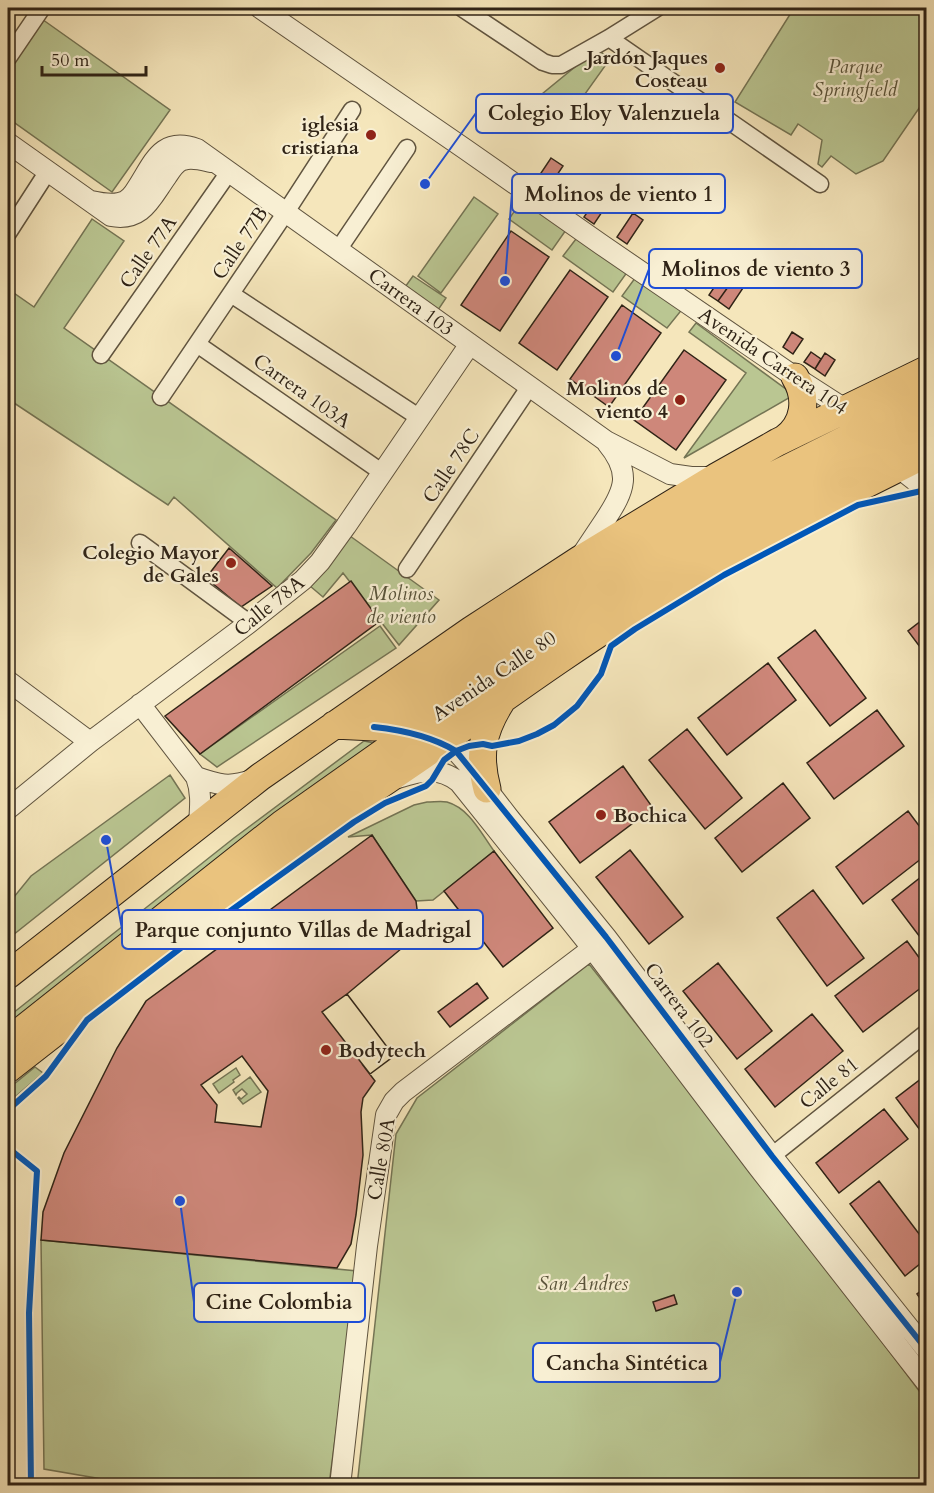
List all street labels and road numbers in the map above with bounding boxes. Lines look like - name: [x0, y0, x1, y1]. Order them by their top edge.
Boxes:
- street label: Calle 77B: [206, 201, 274, 285]
- street label: Calle 77A: [113, 210, 183, 294]
- street label: Carrera 103: [363, 262, 459, 342]
- street label: Avenida Carrera 104: [693, 301, 853, 421]
- street label: Carrera 103A: [248, 347, 357, 435]
- street label: Calle 78C: [416, 423, 486, 509]
- street label: Calle 78A: [228, 569, 310, 643]
- street label: Avenida Calle 80: [427, 625, 561, 727]
- street label: Carrera 102: [638, 957, 720, 1053]
- street label: Calle 81: [794, 1051, 864, 1115]
- street label: Calle 80A: [360, 1115, 402, 1202]

